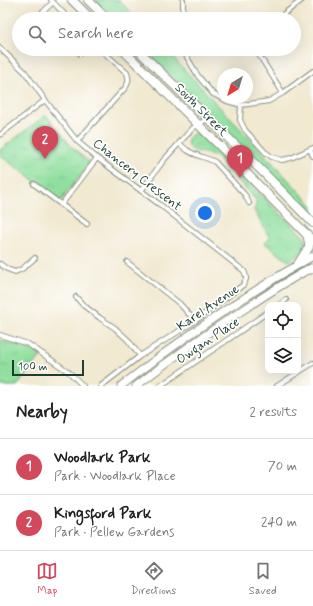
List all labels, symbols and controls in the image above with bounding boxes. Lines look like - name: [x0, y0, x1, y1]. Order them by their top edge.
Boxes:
- search box: [12, 12, 301, 56]
- icon: search: [26, 23, 48, 45]
- text: Search here: [58, 24, 134, 44]
- north arrow: [217, 68, 253, 104]
- street label: South Street: [171, 80, 232, 141]
- pin: 2: [32, 126, 58, 159]
- street label: Chancery Crescent: [89, 135, 185, 215]
- pin: 1: [227, 145, 253, 178]
- your location: [195, 203, 215, 223]
- street label: Karel Avenue: [173, 281, 243, 335]
- map controls: [265, 302, 301, 374]
- button: locate: [265, 302, 301, 338]
- street label: Owgan Place: [173, 314, 244, 370]
- button: layers: [265, 338, 301, 374]
- scale bar: [12, 358, 84, 377]
- text: 100 m: [18, 360, 48, 374]
- text: Nearby: [16, 401, 68, 423]
- text: 2 results: [250, 404, 297, 421]
- text: Woodlark Park: [54, 448, 151, 468]
- text: 1: [26, 458, 32, 475]
- text: 70 m: [268, 458, 297, 475]
- text: Park · Woodlark Place: [54, 468, 176, 485]
- text: Kingsford Park: [54, 504, 152, 524]
- text: 2: [26, 514, 32, 531]
- text: 240 m: [261, 514, 297, 531]
- text: Park · Pellew Gardens: [54, 524, 174, 541]
- tab: Map: [36, 560, 58, 598]
- tab: Directions: [131, 560, 176, 598]
- tab: Saved: [249, 560, 277, 598]

